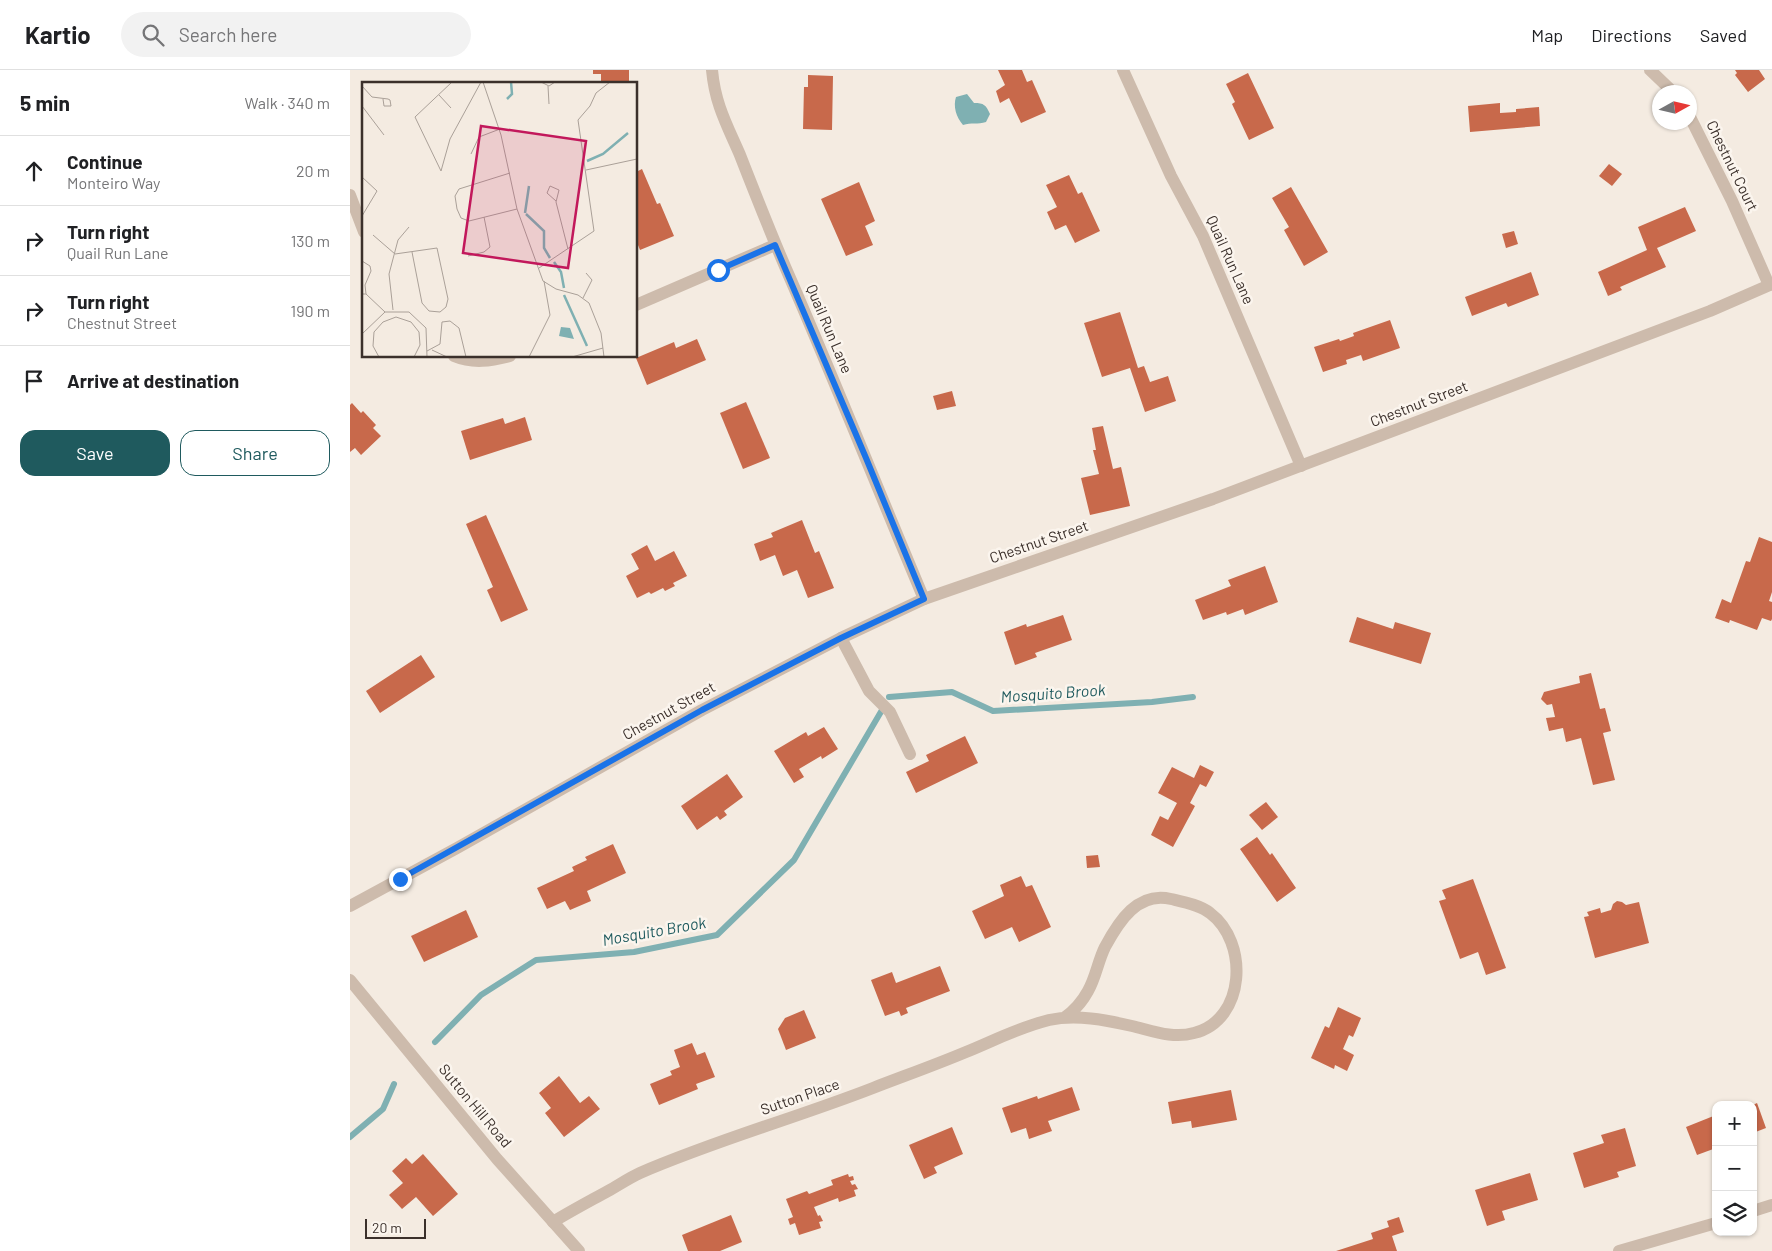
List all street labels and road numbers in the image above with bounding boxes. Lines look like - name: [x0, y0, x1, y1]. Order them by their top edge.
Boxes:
- street label: Chestnut Court: [1703, 117, 1763, 214]
- street label: Quail Run Lane: [1203, 212, 1258, 307]
- street label: Quail Run Lane: [803, 281, 857, 376]
- street label: Chestnut Street: [1367, 376, 1470, 430]
- street label: Chestnut Street: [987, 516, 1090, 566]
- street label: Chestnut Street: [619, 677, 718, 743]
- street label: Sutton Hill Road: [436, 1060, 516, 1151]
- street label: Sutton Place: [758, 1074, 842, 1118]

